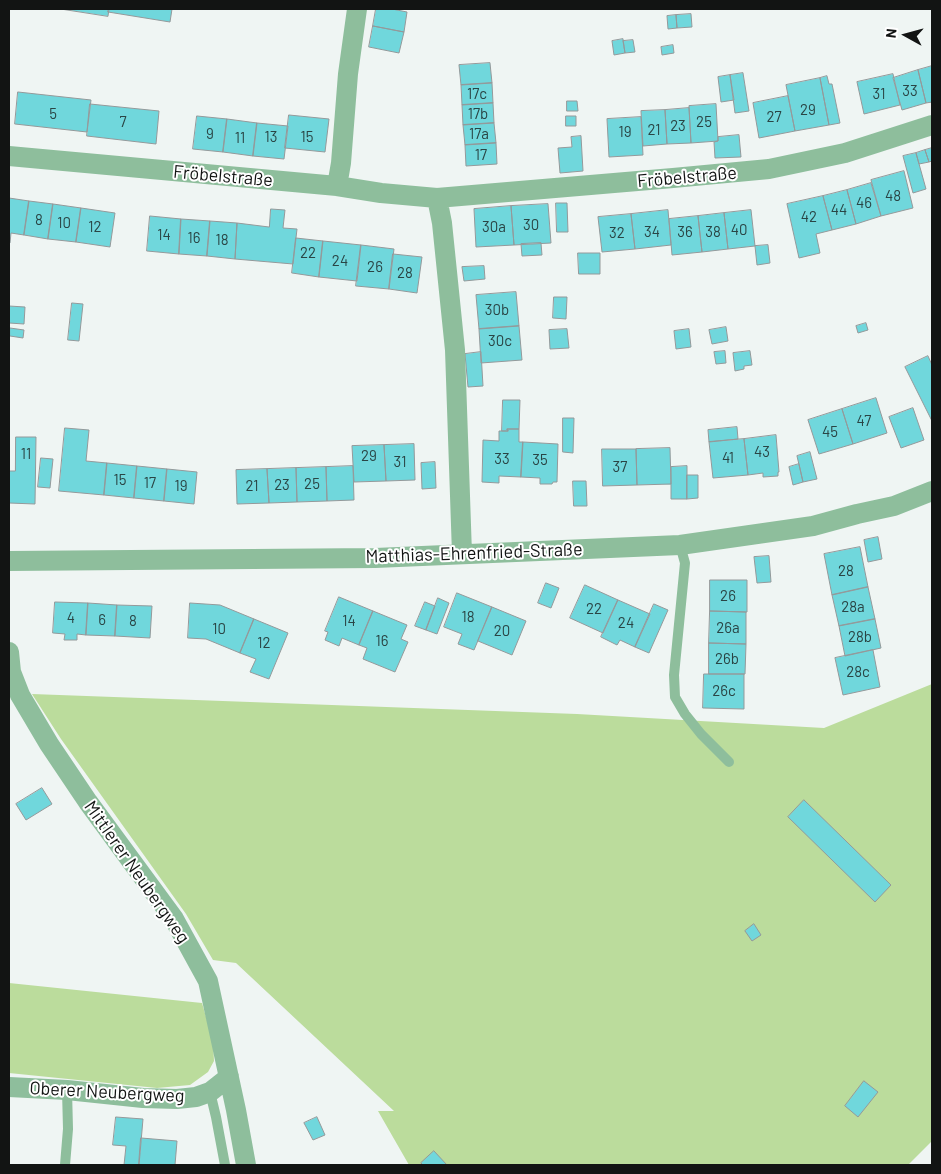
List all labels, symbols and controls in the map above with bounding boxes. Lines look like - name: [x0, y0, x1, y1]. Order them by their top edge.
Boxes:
- north arrow: [881, 10, 931, 60]
- text: N: [882, 27, 900, 39]
- house number: 33: [902, 82, 918, 100]
- house number: 17c: [467, 85, 487, 103]
- house number: 31: [873, 85, 885, 103]
- house number: 29: [800, 101, 816, 119]
- house number: 5: [49, 105, 57, 123]
- house number: 17b: [468, 105, 488, 123]
- house number: 27: [766, 108, 782, 126]
- house number: 7: [119, 113, 127, 131]
- house number: 25: [696, 113, 712, 131]
- house number: 23: [670, 117, 686, 135]
- house number: 21: [647, 121, 661, 139]
- house number: 19: [618, 123, 632, 141]
- house number: 9: [206, 125, 214, 143]
- house number: 17a: [469, 125, 489, 143]
- house number: 13: [265, 128, 277, 146]
- house number: 15: [301, 128, 313, 146]
- house number: 11: [235, 129, 245, 147]
- house number: 17: [475, 146, 487, 164]
- street label: Fröbelstraße: [172, 161, 274, 191]
- street label: Fröbelstraße: [636, 162, 738, 192]
- house number: 48: [885, 187, 901, 205]
- house number: 46: [856, 194, 872, 212]
- house number: 44: [831, 201, 847, 219]
- house number: 42: [801, 208, 817, 226]
- house number: 8: [35, 211, 43, 229]
- house number: 10: [57, 214, 71, 232]
- house number: 30: [523, 216, 539, 234]
- house number: 12: [88, 218, 102, 236]
- house number: 30a: [482, 218, 506, 236]
- house number: 40: [731, 221, 747, 239]
- house number: 34: [644, 223, 660, 241]
- house number: 36: [677, 223, 693, 241]
- house number: 38: [705, 223, 721, 241]
- house number: 32: [609, 224, 625, 242]
- house number: 14: [157, 226, 171, 244]
- house number: 16: [188, 229, 200, 247]
- house number: 18: [215, 231, 229, 249]
- house number: 22: [300, 244, 316, 262]
- house number: 24: [332, 252, 348, 270]
- house number: 26: [367, 258, 383, 276]
- house number: 28: [397, 264, 413, 282]
- house number: 30b: [485, 301, 509, 319]
- house number: 30c: [488, 332, 512, 350]
- house number: 47: [857, 412, 871, 430]
- house number: 45: [822, 423, 838, 441]
- house number: 43: [754, 443, 770, 461]
- house number: 11: [21, 445, 31, 463]
- house number: 29: [361, 447, 377, 465]
- house number: 41: [722, 449, 734, 467]
- house number: 33: [494, 450, 510, 468]
- house number: 35: [532, 451, 548, 469]
- house number: 31: [394, 453, 406, 471]
- house number: 37: [613, 458, 627, 476]
- house number: 15: [114, 471, 126, 489]
- house number: 17: [144, 474, 156, 492]
- house number: 25: [304, 475, 320, 493]
- house number: 23: [274, 476, 290, 494]
- house number: 19: [174, 477, 188, 495]
- house number: 21: [245, 477, 259, 495]
- street label: Matthias-Ehrenfried-Straße: [365, 538, 583, 568]
- house number: 28: [838, 562, 854, 580]
- house number: 26: [720, 587, 736, 605]
- house number: 28a: [841, 598, 865, 616]
- house number: 22: [586, 600, 602, 618]
- house number: 18: [461, 608, 475, 626]
- house number: 4: [67, 609, 75, 627]
- house number: 6: [98, 611, 106, 629]
- house number: 8: [129, 612, 137, 630]
- house number: 14: [342, 612, 356, 630]
- house number: 24: [618, 614, 634, 632]
- house number: 26a: [716, 619, 740, 637]
- house number: 10: [212, 620, 226, 638]
- house number: 20: [494, 622, 510, 640]
- house number: 28b: [848, 628, 872, 646]
- house number: 16: [376, 632, 388, 650]
- house number: 12: [257, 634, 271, 652]
- house number: 26b: [715, 650, 739, 668]
- house number: 28c: [846, 663, 870, 681]
- house number: 26c: [712, 682, 736, 700]
- street label: Mittlerer Neubergweg: [80, 797, 194, 947]
- street label: Oberer Neubergweg: [29, 1077, 185, 1107]

